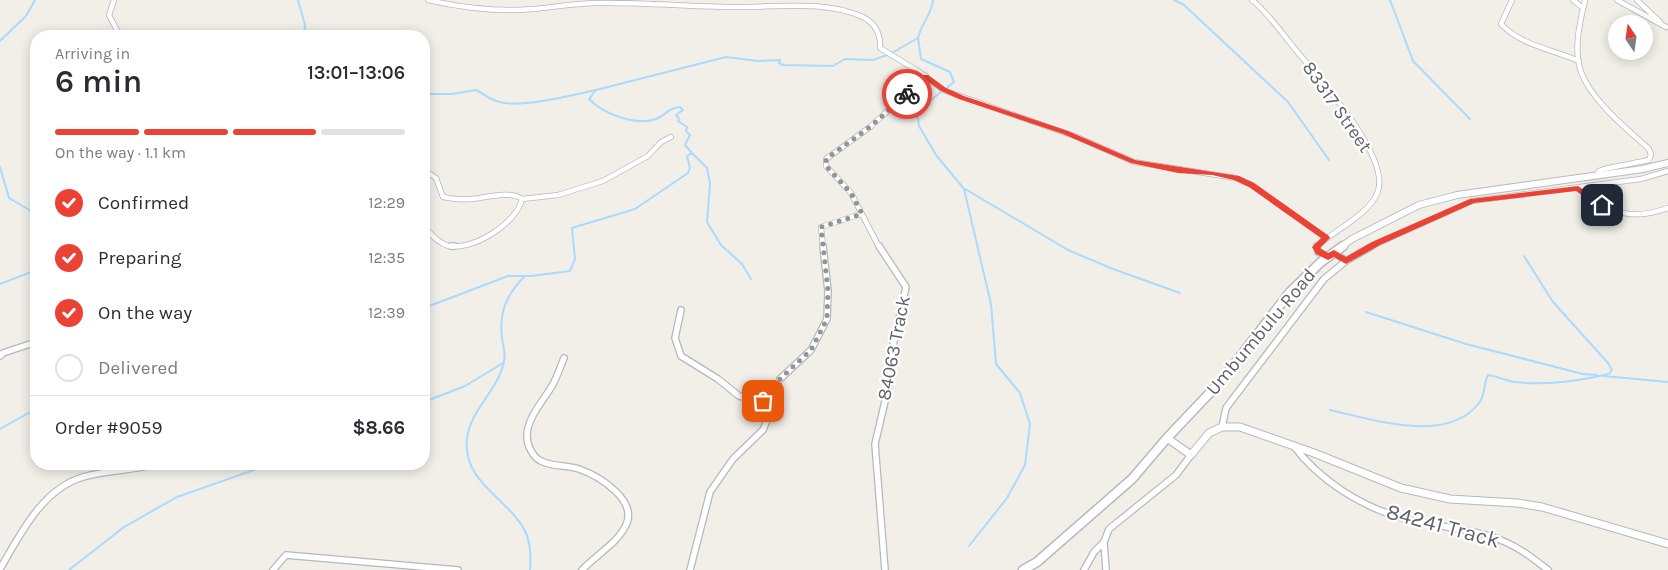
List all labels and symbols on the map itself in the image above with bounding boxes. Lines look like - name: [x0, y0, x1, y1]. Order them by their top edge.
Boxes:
- north arrow: [1608, 15, 1652, 60]
- street label: 83317 Street: [1298, 57, 1376, 157]
- courier: [882, 69, 932, 119]
- pin: [1581, 184, 1623, 226]
- street label: Umbumbulu Road: [1202, 264, 1320, 400]
- street label: 84063 Track: [873, 294, 915, 402]
- pin: [742, 380, 784, 422]
- street label: 84241 Track: [1383, 498, 1503, 554]

